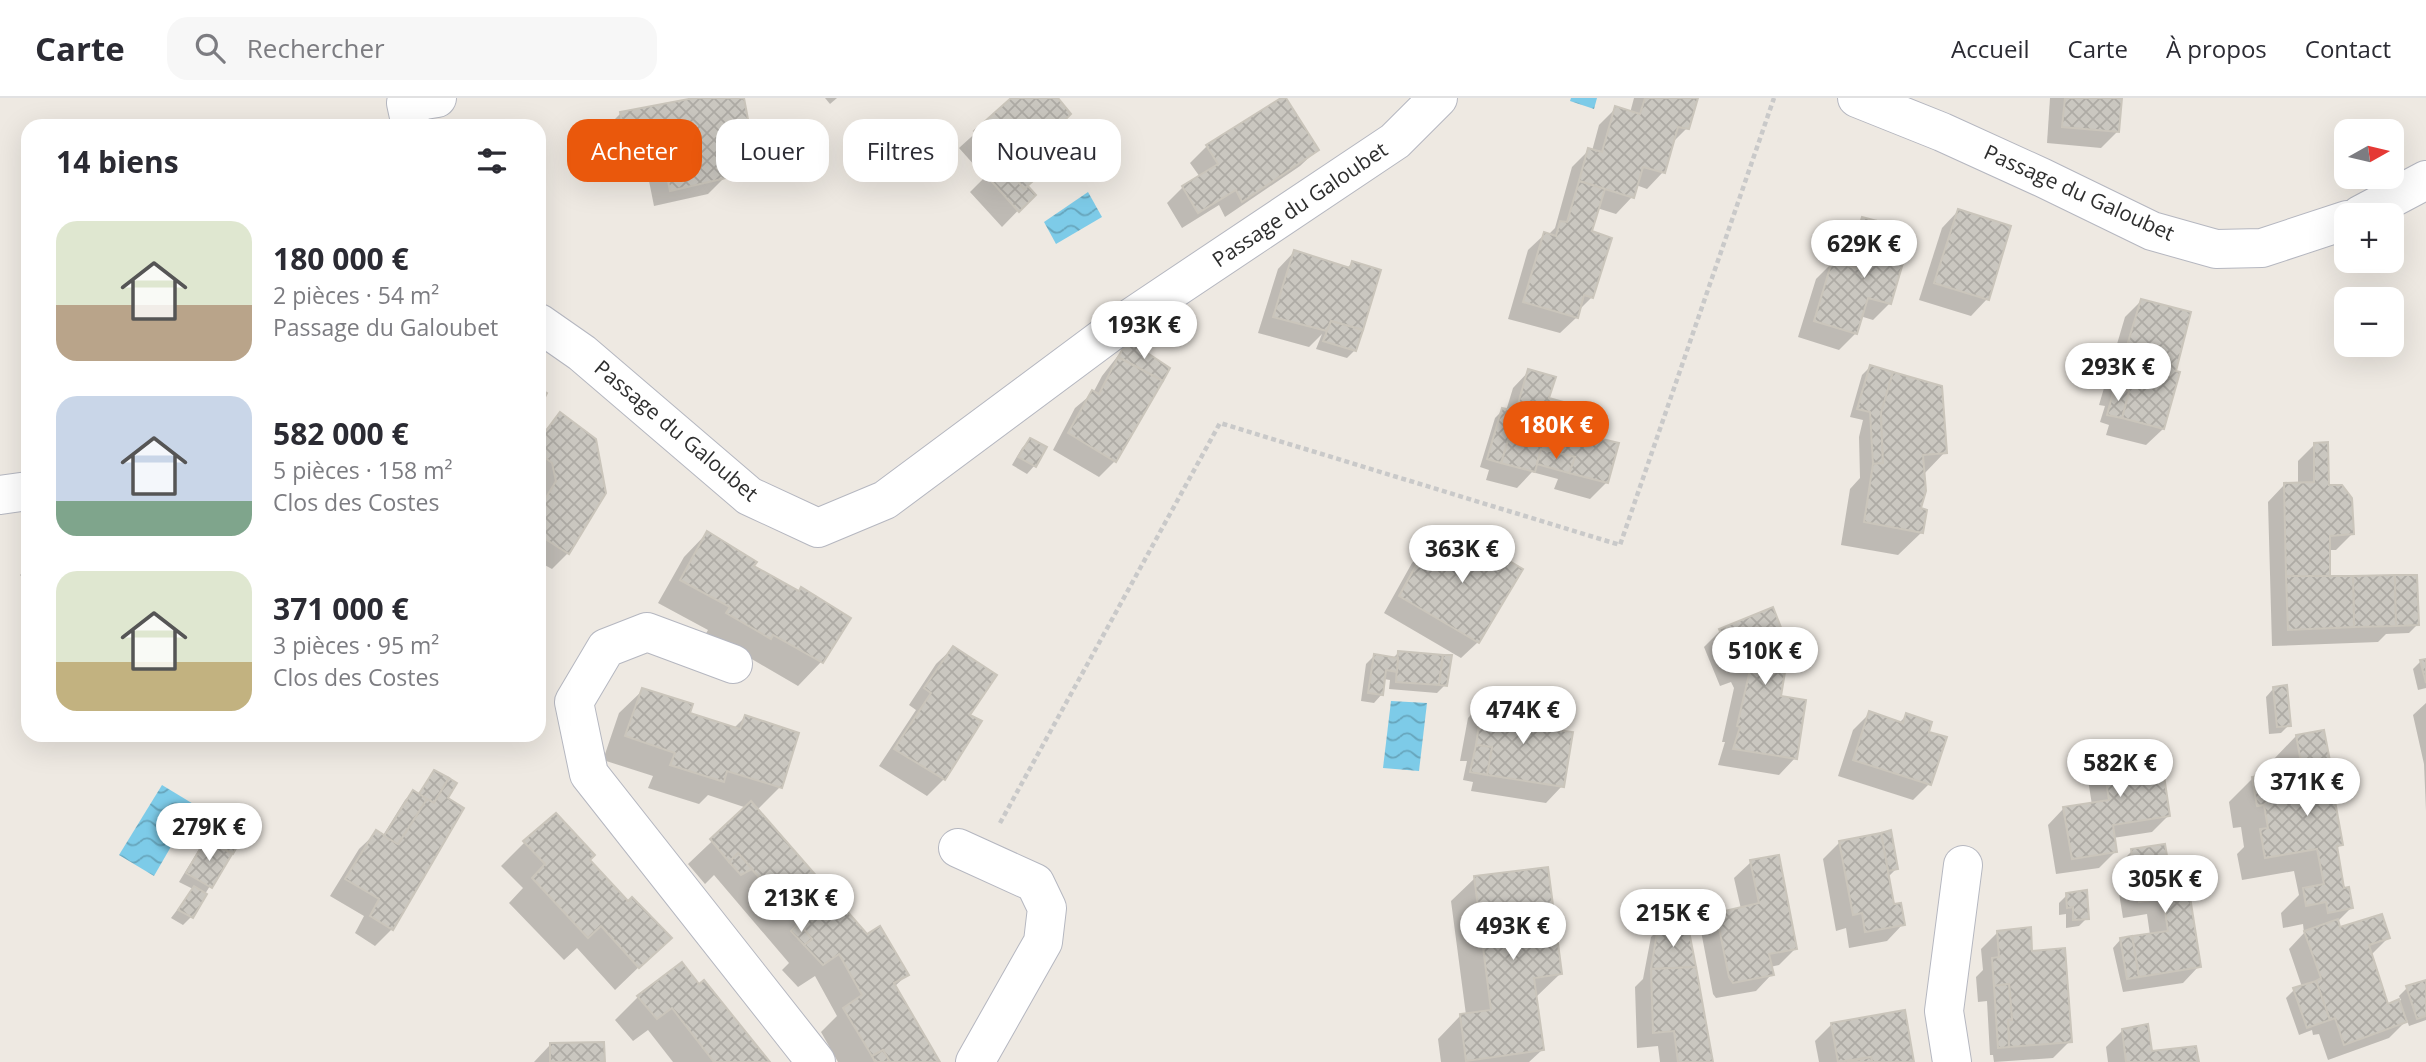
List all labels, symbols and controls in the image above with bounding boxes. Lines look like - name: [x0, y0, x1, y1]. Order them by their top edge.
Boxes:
- search box: [167, 17, 657, 80]
- text: Carte: [35, 26, 125, 71]
- icon: search: [191, 29, 229, 67]
- text: Rechercher: [247, 30, 385, 66]
- text: Accueil: [1951, 32, 2030, 65]
- text: Carte: [2068, 32, 2128, 65]
- text: À propos: [2166, 32, 2267, 65]
- text: Contact: [2305, 32, 2391, 65]
- chip: Acheter: [567, 119, 702, 182]
- chip: Louer: [716, 119, 829, 182]
- chip: Filtres: [843, 119, 958, 182]
- chip: Nouveau: [972, 119, 1121, 182]
- north arrow: [2334, 119, 2404, 189]
- map controls: [2334, 119, 2404, 357]
- street label: Passage du Galoubet: [1206, 135, 1393, 273]
- street label: Passage du Galoubet: [1980, 137, 2179, 247]
- text: 14 biens: [56, 141, 179, 182]
- icon: filters: [473, 142, 511, 180]
- button: +: [2334, 203, 2404, 273]
- pin: 629K €: [1807, 220, 1921, 280]
- text: 629K €: [1827, 227, 1901, 259]
- text: 180 000 €: [273, 238, 409, 279]
- icon: home: [112, 249, 196, 333]
- text: 2 pièces · 54 m²: [273, 279, 439, 311]
- button: −: [2334, 287, 2404, 357]
- pin: 193K €: [1087, 302, 1201, 361]
- text: 193K €: [1107, 308, 1181, 340]
- text: Passage du Galoubet: [273, 311, 498, 343]
- pin: 293K €: [2061, 344, 2175, 403]
- text: 293K €: [2081, 350, 2155, 382]
- street label: Passage du Galoubet: [589, 353, 764, 507]
- pin: 180K €: [1499, 402, 1613, 461]
- text: 180K €: [1519, 408, 1593, 440]
- text: 582 000 €: [273, 413, 409, 454]
- icon: home: [112, 424, 196, 508]
- text: 5 pièces · 158 m²: [273, 454, 453, 486]
- text: Clos des Costes: [273, 486, 439, 518]
- pin: 363K €: [1405, 526, 1519, 585]
- text: 363K €: [1425, 532, 1499, 564]
- text: 371 000 €: [273, 588, 409, 629]
- icon: home: [112, 599, 196, 683]
- pin: 510K €: [1708, 628, 1822, 687]
- text: 3 pièces · 95 m²: [273, 629, 439, 661]
- text: 510K €: [1728, 634, 1802, 666]
- text: Clos des Costes: [273, 661, 439, 693]
- pin: 474K €: [1466, 686, 1580, 746]
- text: 474K €: [1486, 693, 1560, 725]
- pin: 582K €: [2063, 740, 2177, 799]
- text: 582K €: [2083, 746, 2157, 778]
- pin: 371K €: [2250, 758, 2364, 818]
- text: 371K €: [2270, 765, 2344, 797]
- pin: 279K €: [152, 804, 266, 863]
- text: 279K €: [172, 810, 246, 842]
- pin: 305K €: [2108, 856, 2222, 915]
- text: 305K €: [2128, 862, 2202, 894]
- pin: 213K €: [744, 874, 858, 934]
- text: 213K €: [764, 881, 838, 913]
- pin: 215K €: [1616, 890, 1730, 949]
- text: 215K €: [1636, 896, 1710, 928]
- pin: 493K €: [1456, 902, 1570, 962]
- text: 493K €: [1476, 909, 1550, 941]

